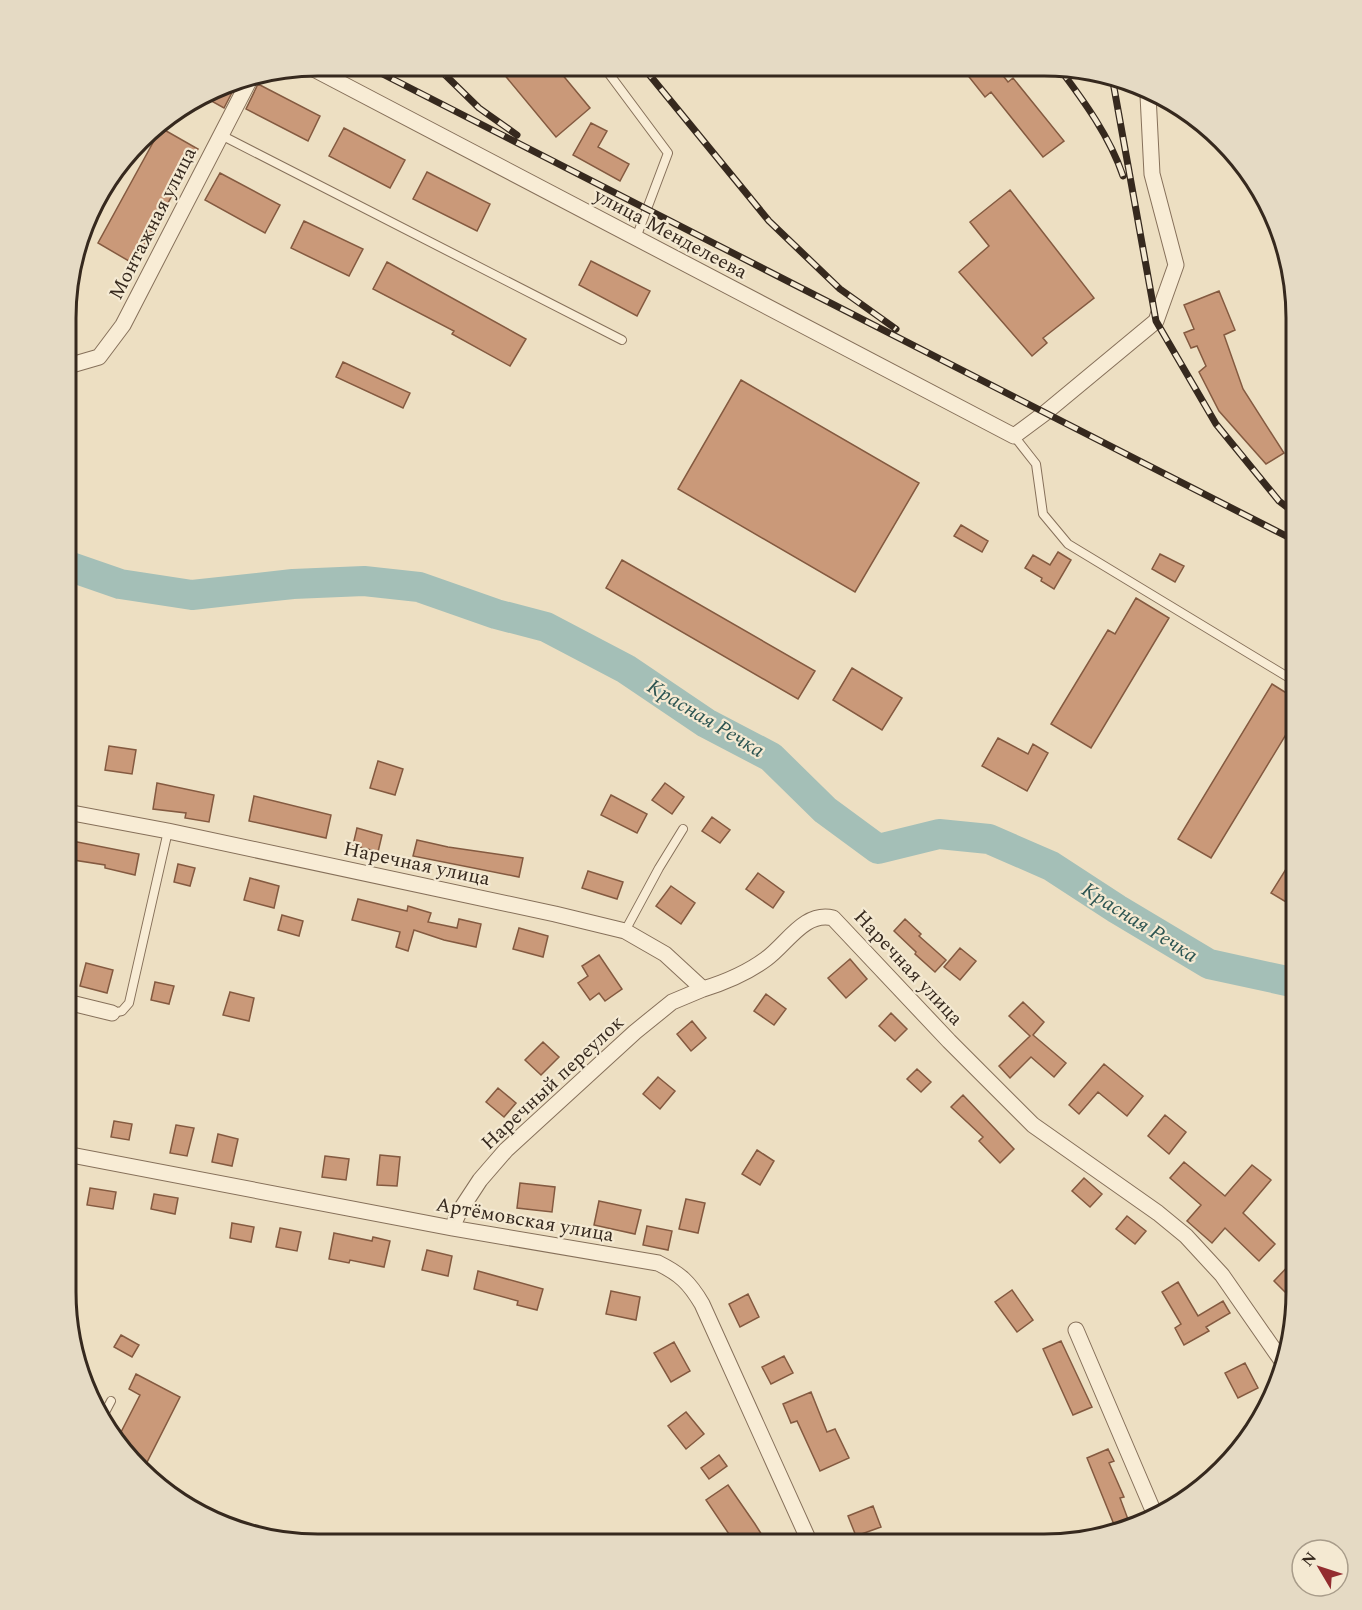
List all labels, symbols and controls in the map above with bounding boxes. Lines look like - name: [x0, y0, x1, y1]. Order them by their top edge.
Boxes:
- street label: Монтажная улица: [101, 142, 205, 305]
- street label: улица Менделеева: [587, 180, 753, 287]
- water label: Красная Речка: [641, 671, 771, 767]
- street label: Наречная улица: [341, 834, 493, 894]
- water label: Красная Речка: [1075, 874, 1204, 972]
- street label: Наречная улица: [846, 903, 970, 1033]
- street label: Наречный переулок: [474, 1008, 631, 1157]
- street label: Артёмовская улица: [433, 1190, 616, 1250]
- north arrow: [1290, 1538, 1350, 1598]
- text: N: [1296, 1547, 1323, 1572]

